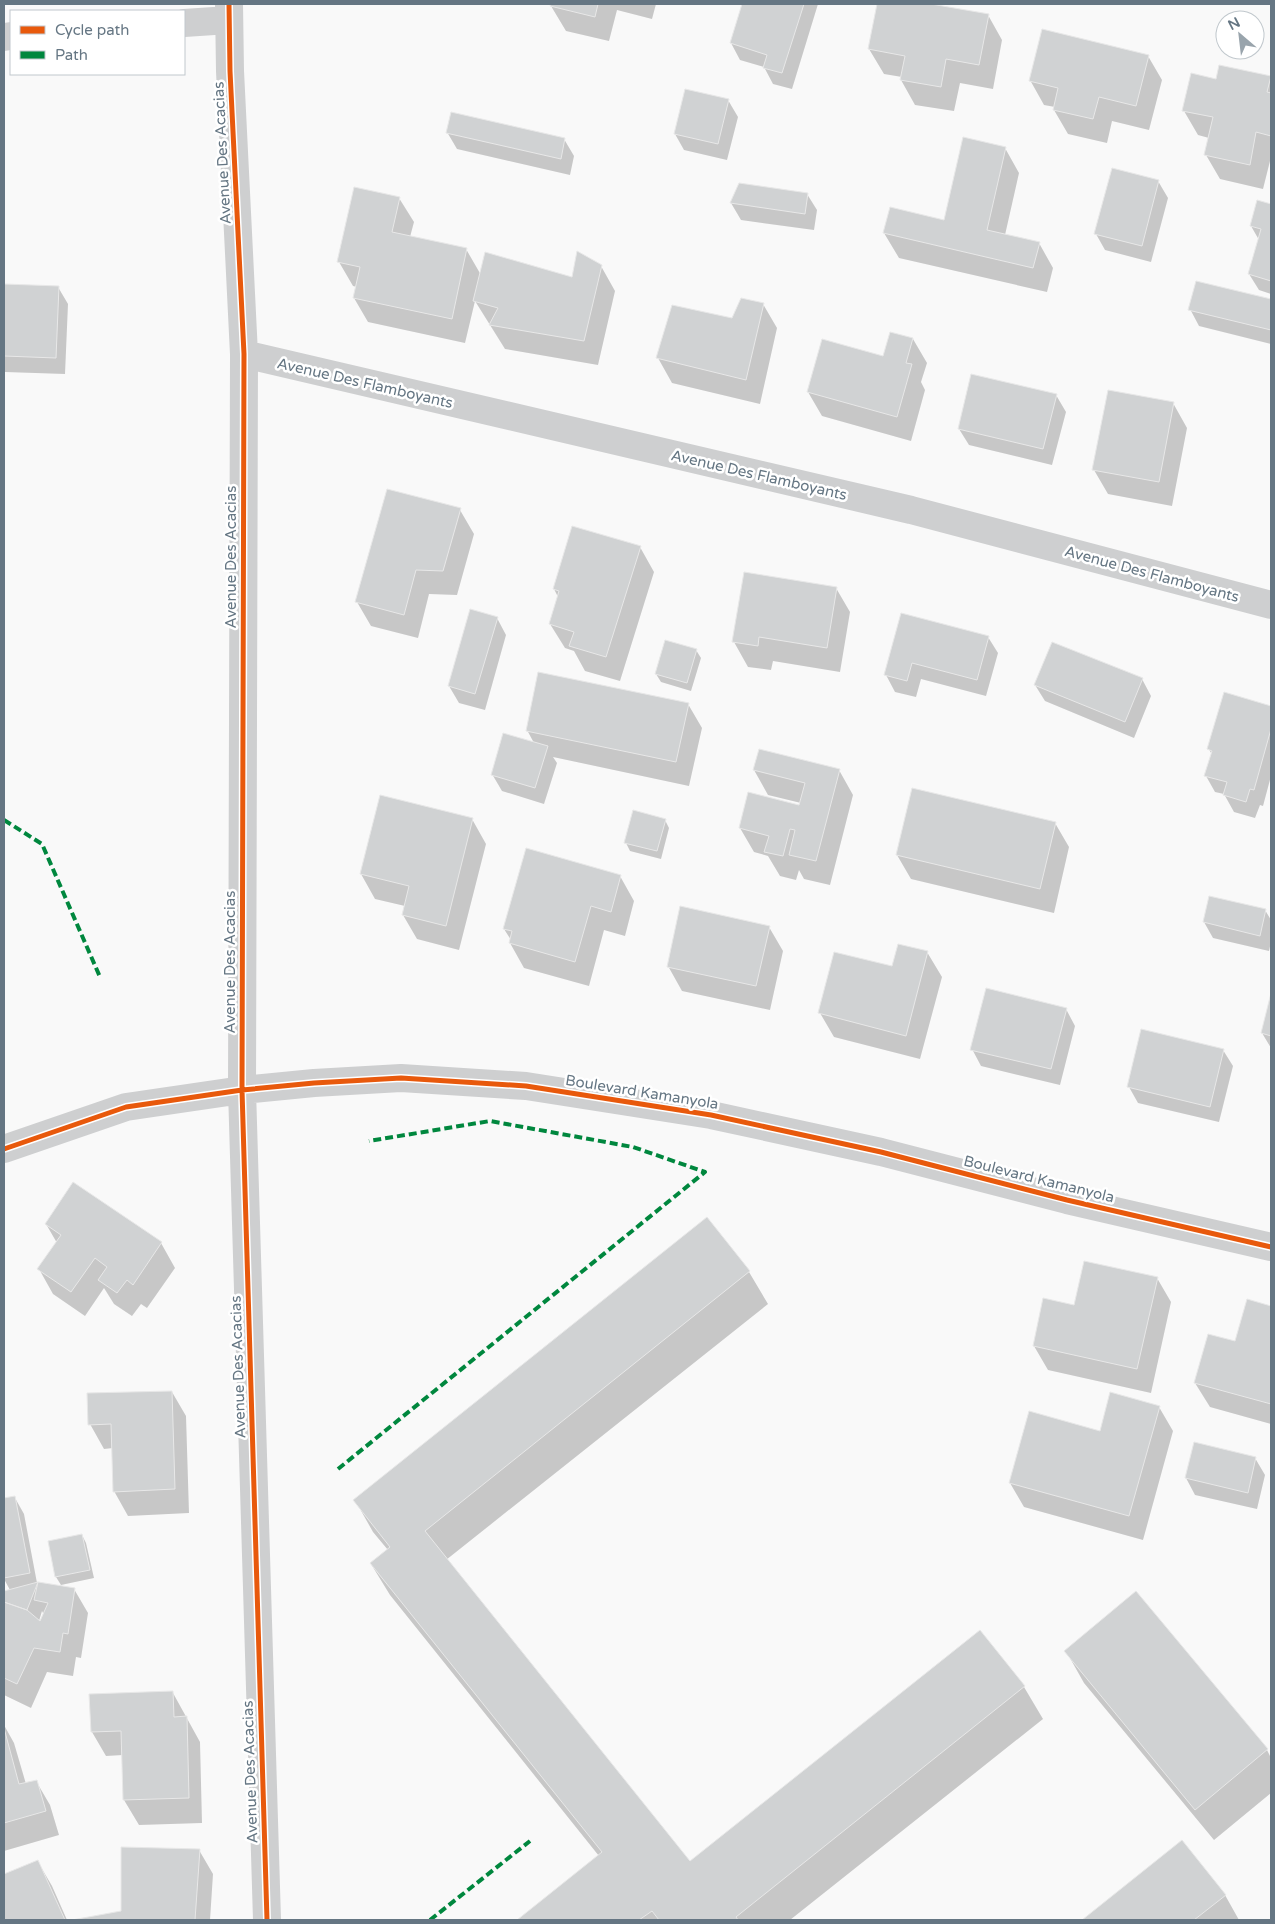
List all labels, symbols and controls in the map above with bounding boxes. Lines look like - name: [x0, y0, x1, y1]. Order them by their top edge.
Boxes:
- legend: [10, 10, 185, 75]
- north arrow: [1215, 10, 1265, 60]
- text: N: [1225, 14, 1243, 34]
- text: Cycle path: [55, 21, 129, 39]
- text: Path: [55, 46, 88, 64]
- street label: Avenue Des Acacias: [209, 81, 235, 225]
- street label: Avenue Des Flamboyants: [275, 354, 455, 412]
- street label: Avenue Des Flamboyants: [669, 446, 849, 504]
- street label: Avenue Des Acacias: [222, 486, 240, 628]
- street label: Avenue Des Flamboyants: [1063, 542, 1241, 606]
- street label: Avenue Des Acacias: [221, 891, 239, 1033]
- street label: Boulevard Kamanyola: [564, 1071, 720, 1113]
- street label: Boulevard Kamanyola: [962, 1152, 1116, 1206]
- street label: Avenue Des Acacias: [227, 1295, 249, 1439]
- street label: Avenue Des Acacias: [239, 1700, 261, 1844]

